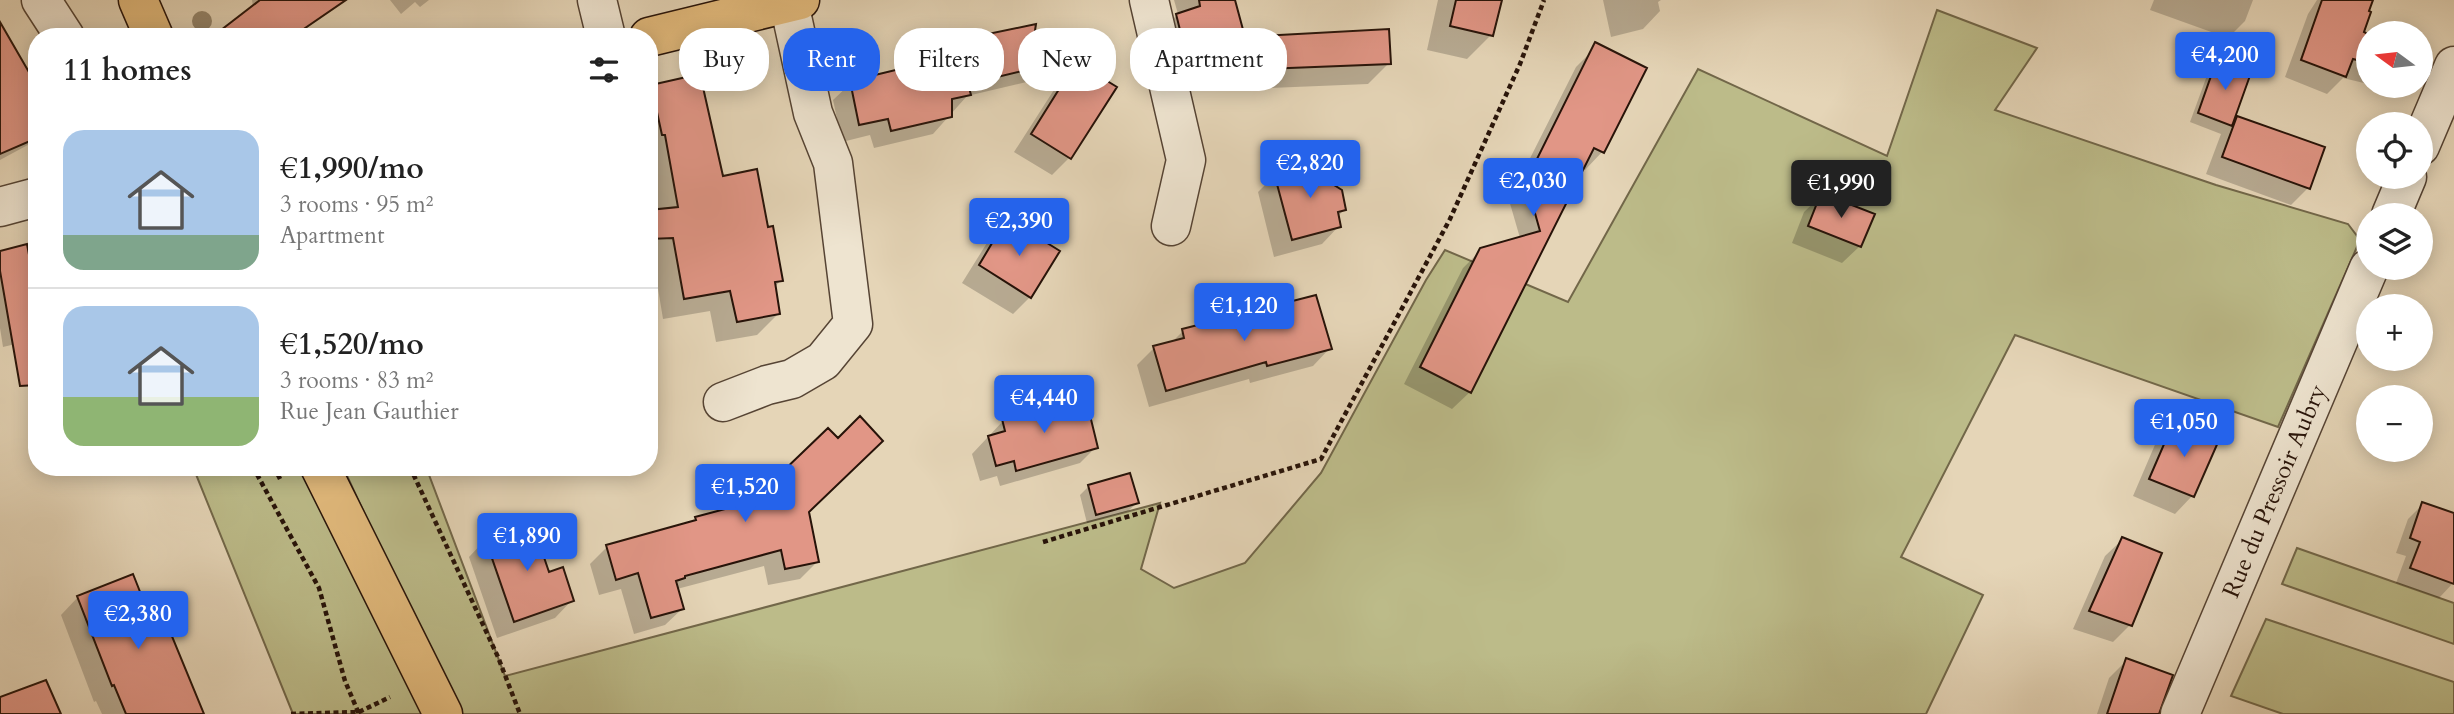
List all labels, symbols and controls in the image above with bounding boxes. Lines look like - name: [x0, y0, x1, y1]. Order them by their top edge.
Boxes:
- north arrow: [2356, 21, 2432, 98]
- map controls: [2356, 21, 2433, 462]
- chip: Buy: [679, 28, 769, 91]
- chip: Rent: [783, 28, 880, 91]
- chip: Filters: [894, 28, 1004, 91]
- chip: New: [1018, 28, 1116, 91]
- chip: Apartment: [1130, 28, 1287, 91]
- pin: €4,200: [2168, 32, 2282, 92]
- text: €4,200: [2191, 39, 2259, 70]
- text: 11 homes: [63, 50, 192, 91]
- icon: filters: [585, 51, 623, 89]
- button: locate: [2356, 112, 2433, 189]
- pin: €2,820: [1253, 140, 1367, 200]
- text: €2,820: [1276, 147, 1344, 178]
- text: €1,990/mo: [280, 148, 424, 189]
- icon: home: [119, 158, 203, 242]
- pin: €2,030: [1476, 158, 1590, 218]
- pin: €1,990: [1784, 160, 1898, 220]
- text: €2,030: [1499, 165, 1567, 196]
- text: €1,990: [1807, 167, 1875, 198]
- text: 3 rooms · 95 m²: [280, 189, 433, 220]
- pin: €2,390: [962, 198, 1076, 258]
- button: layers: [2356, 203, 2433, 280]
- text: €2,390: [985, 205, 1053, 236]
- text: Apartment: [280, 220, 384, 251]
- pin: €1,120: [1187, 284, 1301, 343]
- text: €1,120: [1210, 290, 1278, 321]
- button: +: [2356, 294, 2433, 371]
- text: €1,520/mo: [280, 324, 424, 365]
- icon: home: [119, 334, 203, 418]
- text: 3 rooms · 83 m²: [280, 365, 433, 396]
- pin: €4,440: [987, 376, 1101, 435]
- street label: Rue du Pressoir Aubry: [2215, 379, 2334, 603]
- text: €4,440: [1010, 382, 1078, 413]
- button: −: [2356, 385, 2433, 462]
- text: Rue Jean Gauthier: [280, 396, 459, 427]
- pin: €1,050: [2127, 400, 2241, 459]
- text: €1,050: [2150, 406, 2218, 437]
- pin: €1,520: [688, 464, 802, 524]
- text: €1,520: [711, 471, 779, 502]
- pin: €1,890: [470, 514, 584, 573]
- text: €1,890: [493, 520, 561, 551]
- pin: €2,380: [81, 592, 195, 651]
- text: €2,380: [104, 598, 172, 629]

